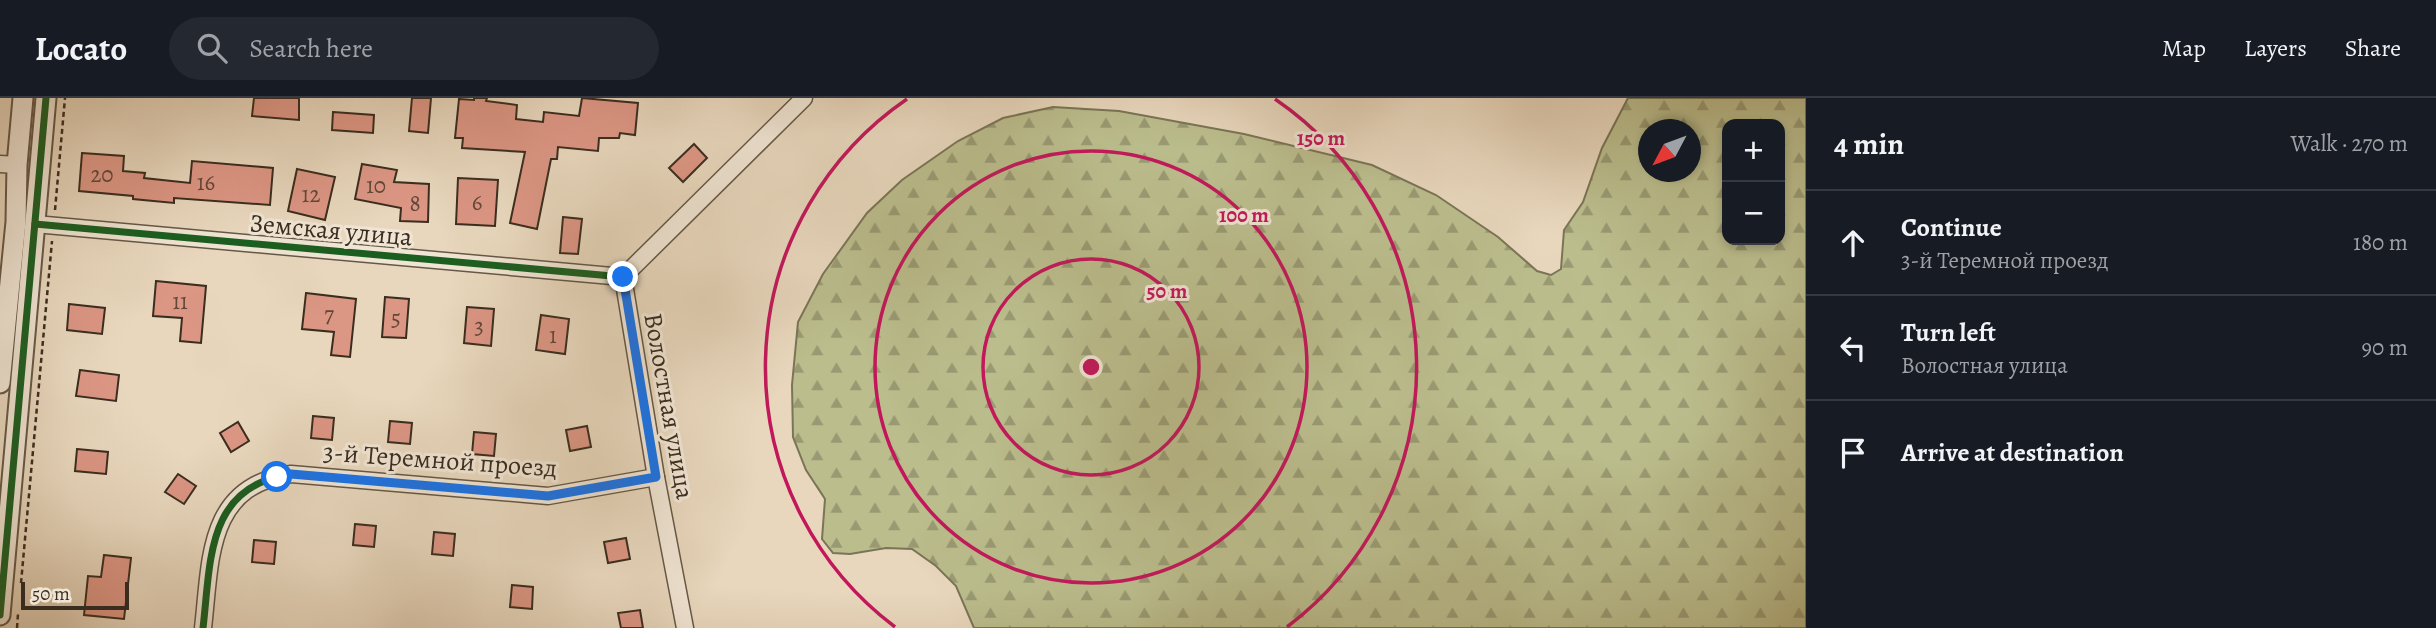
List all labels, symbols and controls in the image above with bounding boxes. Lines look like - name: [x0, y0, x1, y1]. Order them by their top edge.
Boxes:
- search box: [169, 17, 659, 80]
- text: Locato: [35, 26, 127, 71]
- icon: search: [193, 29, 231, 67]
- text: Search here: [249, 31, 373, 66]
- text: Map: [2162, 32, 2206, 64]
- text: Layers: [2244, 32, 2307, 64]
- text: Share: [2345, 32, 2401, 64]
- north arrow: [1638, 119, 1701, 182]
- map controls: [1722, 119, 1785, 245]
- button: +: [1722, 119, 1785, 182]
- text: 150 m: [1297, 124, 1346, 152]
- text: 4 min: [1834, 124, 1904, 164]
- text: Walk · 270 m: [2290, 128, 2408, 159]
- house number: 20: [90, 159, 114, 190]
- house number: 16: [197, 167, 215, 198]
- house number: 10: [366, 170, 386, 201]
- house number: 12: [302, 179, 320, 210]
- button: −: [1722, 182, 1785, 245]
- house number: 6: [472, 187, 482, 218]
- house number: 8: [409, 188, 421, 219]
- text: 100 m: [1219, 201, 1269, 229]
- street label: Земская улица: [248, 205, 414, 255]
- text: Continue: [1901, 210, 2002, 245]
- icon: ahead: [1834, 224, 1872, 262]
- text: 180 m: [2353, 227, 2408, 258]
- text: 3-й Теремной проезд: [1901, 245, 2109, 276]
- route end: [607, 261, 638, 292]
- text: 50 m: [1147, 277, 1188, 305]
- house number: 11: [172, 286, 188, 317]
- house number: 7: [324, 299, 334, 330]
- house number: 5: [391, 303, 401, 334]
- street label: Волостная улица: [635, 310, 703, 502]
- house number: 3: [474, 311, 484, 342]
- text: Turn left: [1901, 315, 1996, 350]
- house number: 1: [549, 320, 557, 351]
- icon: left: [1834, 329, 1872, 367]
- text: 90 m: [2362, 332, 2408, 363]
- text: Волостная улица: [1901, 350, 2068, 381]
- centre of rings: [1079, 355, 1103, 379]
- street label: 3-й Теремной проезд: [322, 434, 558, 486]
- icon: arrive: [1834, 434, 1872, 472]
- text: Arrive at destination: [1901, 435, 2124, 470]
- route start: [261, 461, 292, 492]
- scale bar: [21, 579, 130, 611]
- text: 50 m: [32, 581, 70, 607]

